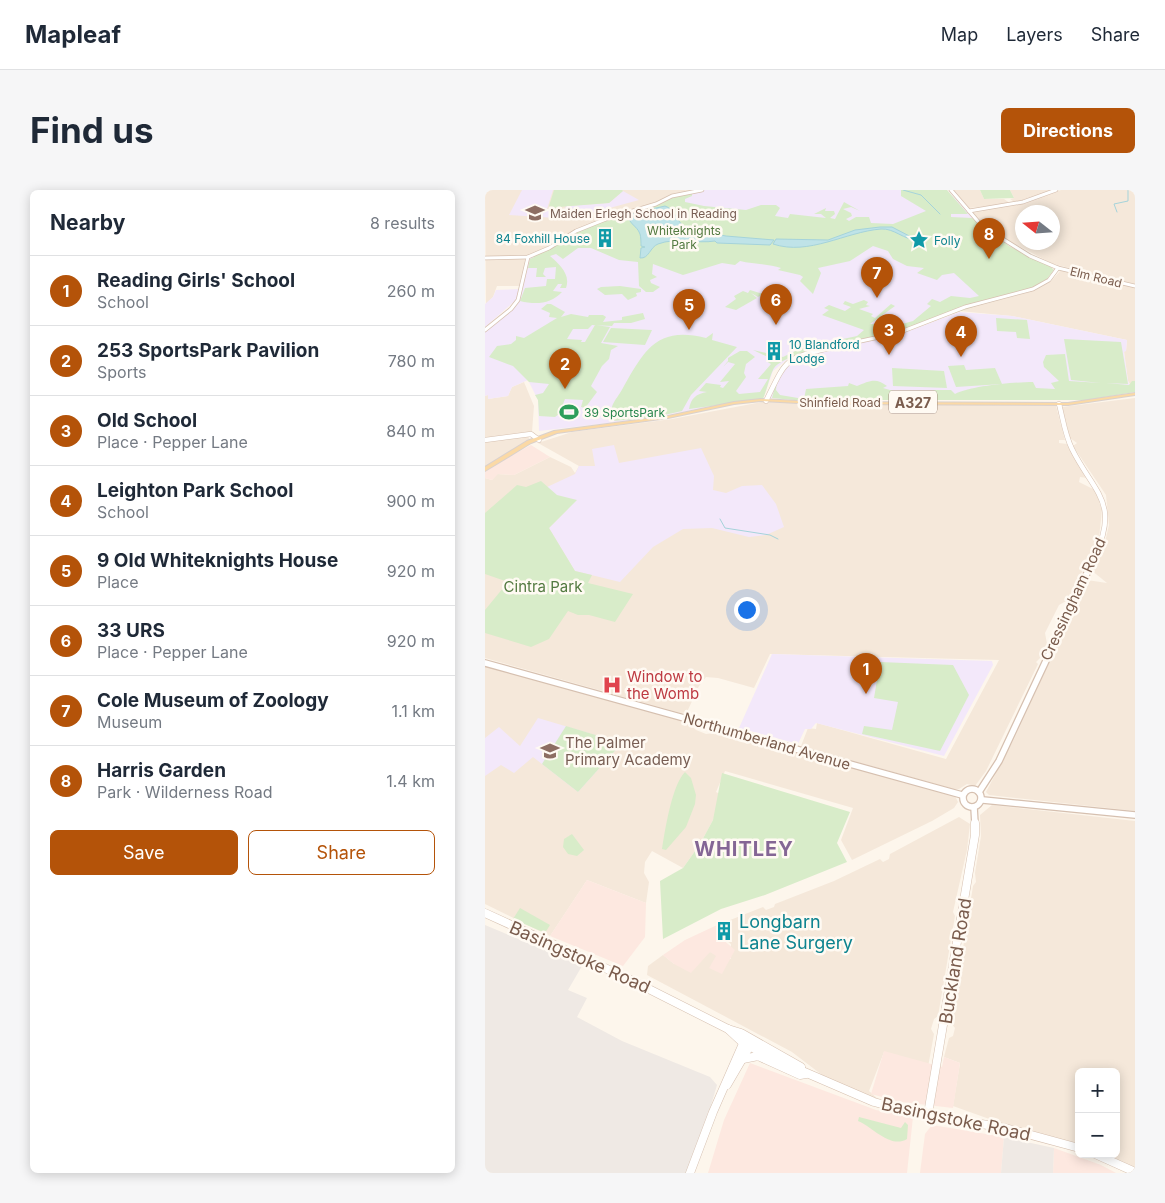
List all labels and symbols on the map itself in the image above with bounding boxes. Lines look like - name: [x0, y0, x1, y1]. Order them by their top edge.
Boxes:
- school or university icon: Maiden Erlegh School in Reading: [524, 202, 546, 224]
- north arrow: [1015, 205, 1060, 250]
- place label: Maiden Erlegh School in Reading: [550, 206, 737, 221]
- pin: 8: [973, 218, 1005, 259]
- park label: Whiteknights Park: [647, 223, 721, 252]
- building icon: 84 Foxhill House: [594, 227, 616, 249]
- place icon: Folly: [908, 229, 930, 251]
- place label: 84 Foxhill House: [496, 231, 590, 246]
- place label: Folly: [934, 233, 961, 248]
- pin: 7: [861, 257, 893, 298]
- street label: Elm Road: [1068, 263, 1124, 291]
- pin: 6: [760, 284, 792, 325]
- pin: 5: [673, 289, 705, 330]
- pin: 3: [873, 314, 905, 355]
- pin: 4: [945, 316, 977, 357]
- place label: 10 Blandford Lodge: [789, 337, 860, 366]
- building icon: 10 Blandford Lodge: [763, 340, 785, 362]
- pin: 2: [549, 348, 581, 389]
- road number: A327: [889, 390, 937, 413]
- street label: Shinfield Road: [799, 395, 881, 410]
- sports icon: 39 SportsPark: [558, 401, 580, 423]
- place label: 39 SportsPark: [584, 405, 665, 420]
- street label: Cressingham Road: [1036, 535, 1110, 663]
- park label: Cintra Park: [504, 577, 583, 596]
- your location: [734, 597, 760, 623]
- pin: 1: [850, 653, 882, 694]
- place label: Window to the Womb: [627, 667, 702, 703]
- hospital icon: Window to the Womb: [601, 674, 623, 696]
- street label: Northumberland Avenue: [681, 708, 853, 774]
- place label: The Palmer Primary Academy: [565, 733, 692, 769]
- school or university icon: The Palmer Primary Academy: [539, 740, 561, 762]
- district label: WHITLEY: [694, 837, 794, 861]
- street label: Buckland Road: [935, 897, 975, 1025]
- place label: Longbarn Lane Surgery: [739, 911, 853, 953]
- street label: Basingstoke Road: [506, 917, 654, 997]
- building icon: Longbarn Lane Surgery: [713, 920, 735, 942]
- street label: Basingstoke Road: [880, 1093, 1032, 1145]

